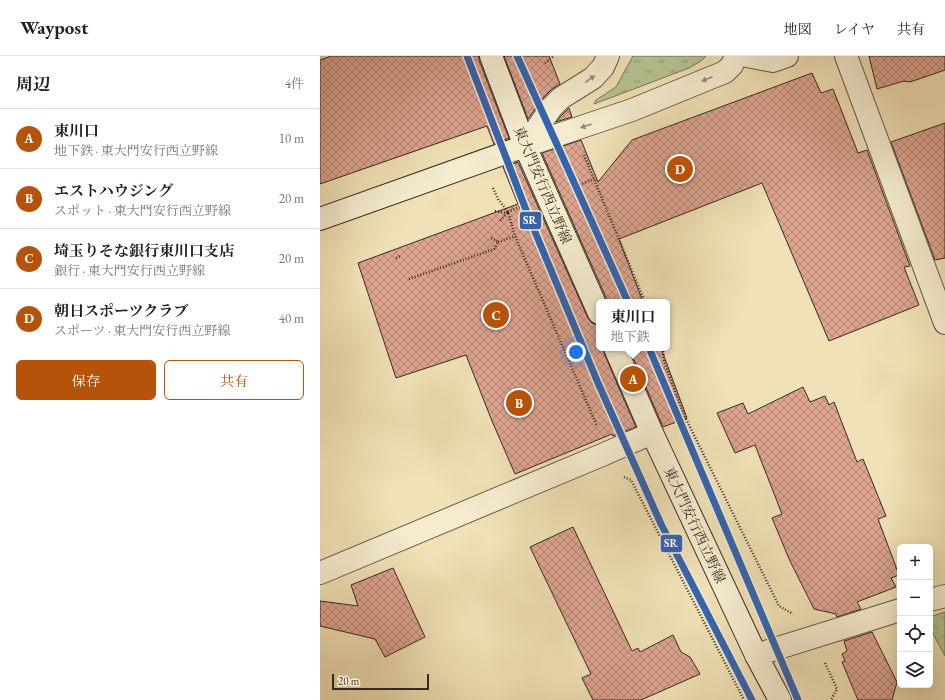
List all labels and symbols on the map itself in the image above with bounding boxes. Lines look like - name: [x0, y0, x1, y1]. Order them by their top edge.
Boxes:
- one-way arrow: [585, 75, 595, 83]
- one-way arrow: [701, 77, 713, 83]
- street label: 東大門安行西立野線: [510, 123, 576, 247]
- one-way arrow: [579, 123, 591, 129]
- pin: D: [667, 154, 693, 184]
- line badge: SR: [519, 211, 542, 230]
- text: SR: [523, 213, 538, 227]
- pin: C: [483, 300, 509, 330]
- your location: [566, 342, 586, 362]
- pin: A: [620, 364, 646, 394]
- pin: B: [506, 388, 532, 418]
- street label: 東大門安行西立野線: [660, 464, 730, 586]
- line badge: SR: [660, 534, 683, 553]
- text: SR: [664, 536, 679, 550]
- scale bar: [332, 672, 429, 691]

